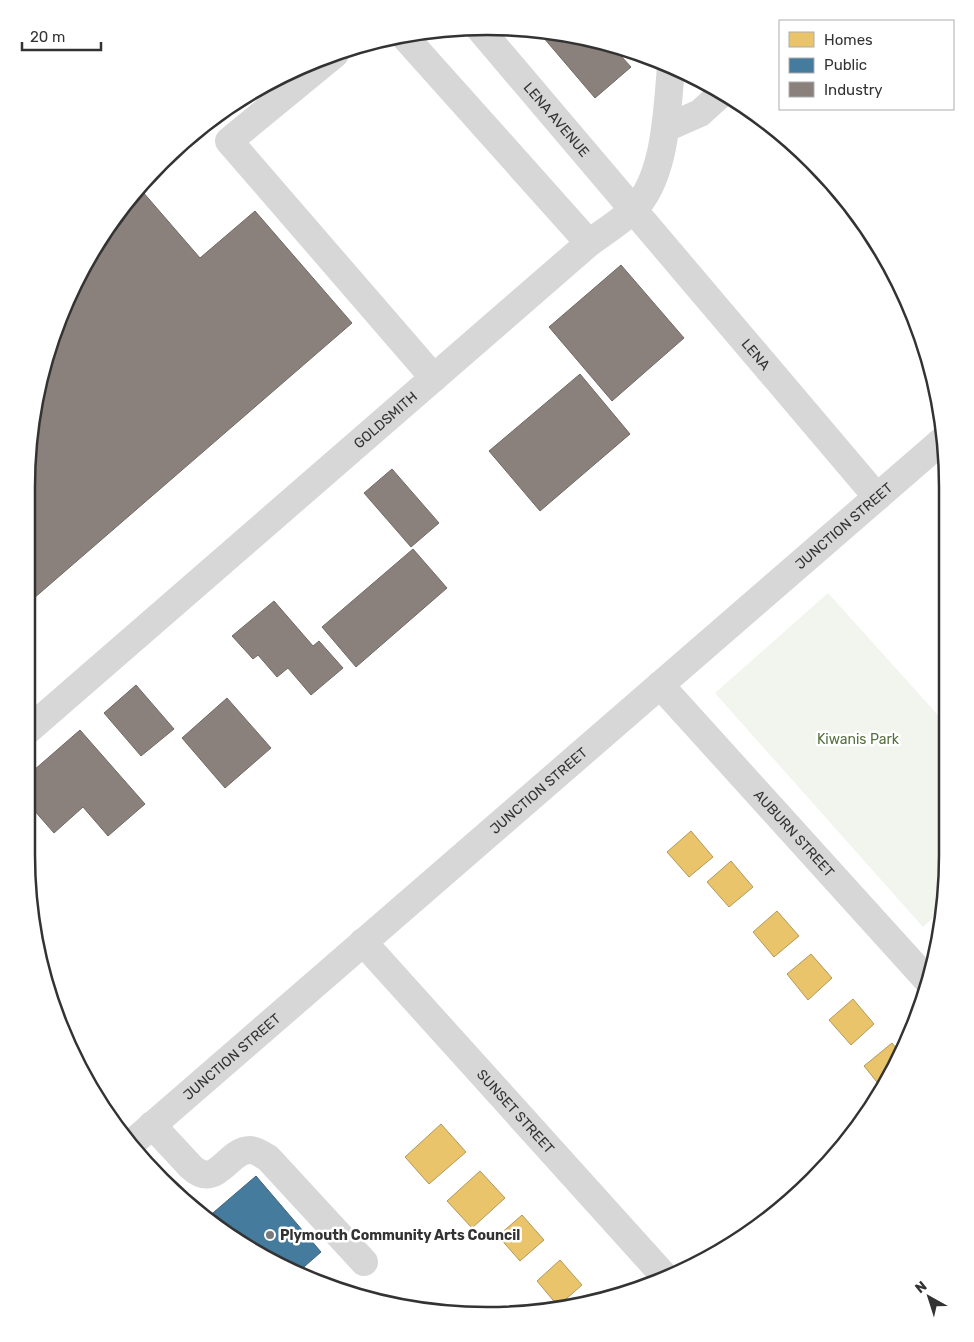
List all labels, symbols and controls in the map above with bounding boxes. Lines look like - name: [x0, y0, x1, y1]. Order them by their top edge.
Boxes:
- scale bar: [22, 20, 101, 52]
- legend: [779, 20, 954, 110]
- text: 20 m: [30, 28, 65, 46]
- text: Homes: [824, 31, 873, 49]
- text: Public: [824, 56, 867, 74]
- street label: LENA AVENUE: [520, 79, 593, 160]
- text: Industry: [824, 81, 883, 99]
- street label: LENA: [738, 335, 774, 374]
- street label: GOLDSMITH: [350, 388, 421, 452]
- street label: JUNCTION STREET: [792, 479, 896, 573]
- park label: Kiwanis Park: [817, 731, 900, 748]
- street label: JUNCTION STREET: [486, 744, 591, 837]
- street label: AUBURN STREET: [751, 786, 838, 880]
- street label: JUNCTION STREET: [180, 1010, 284, 1103]
- street label: SUNSET STREET: [473, 1066, 558, 1157]
- place label: Plymouth Community Arts Council: [280, 1227, 520, 1244]
- marker: Plymouth Community Arts Council: [264, 1229, 276, 1241]
- north arrow: [904, 1272, 954, 1322]
- text: N: [912, 1278, 930, 1297]

